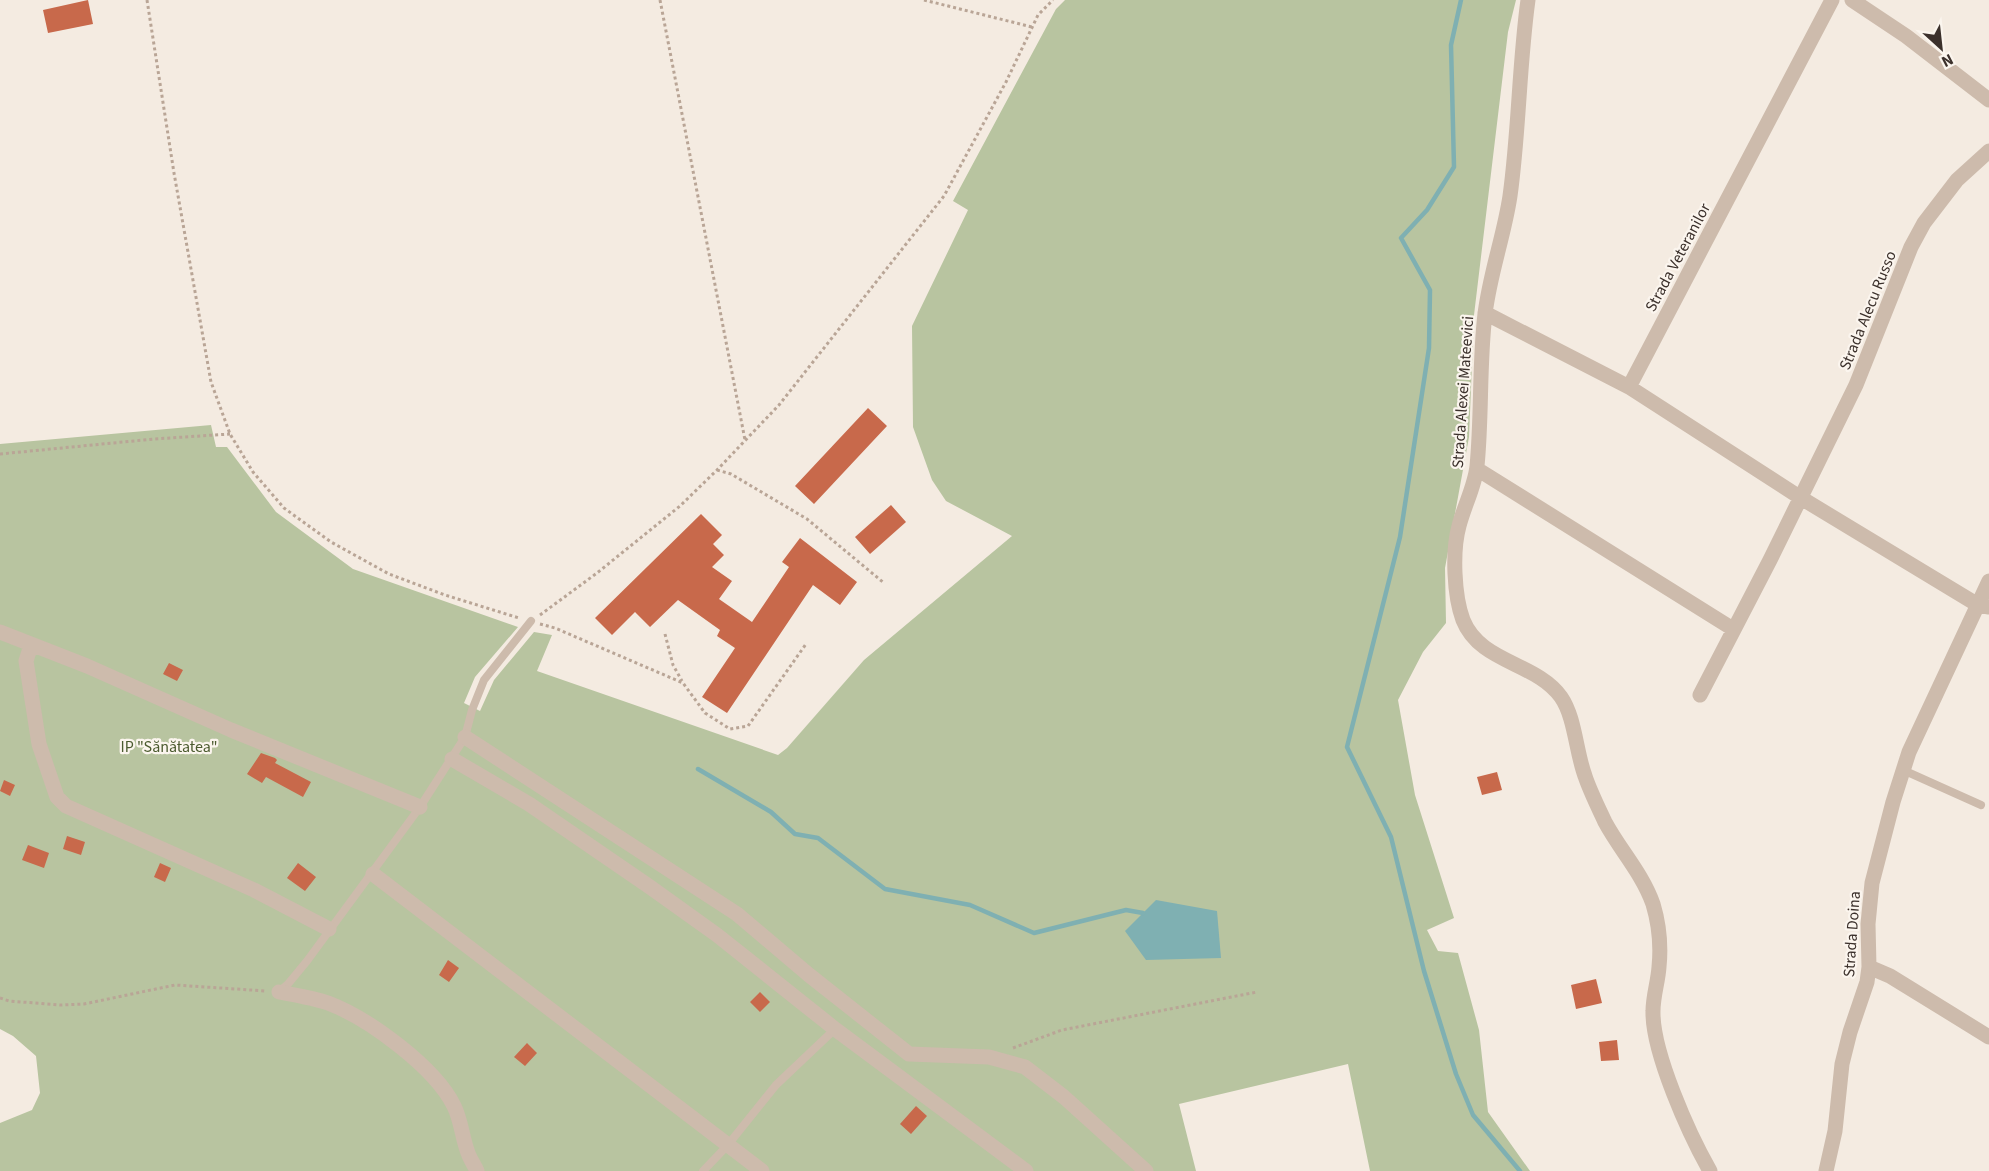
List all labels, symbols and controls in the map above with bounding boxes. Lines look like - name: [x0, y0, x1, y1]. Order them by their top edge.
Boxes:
- north arrow: [1911, 18, 1971, 78]
- text: N: [1938, 48, 1957, 73]
- street label: Strada Veteranilor: [1640, 199, 1716, 316]
- street label: Strada Alecu Russo: [1834, 247, 1902, 373]
- street label: Strada Alexei Mateevici: [1447, 315, 1479, 469]
- park label: IP "Sănătatea": [120, 736, 218, 758]
- street label: Strada Doina: [1838, 890, 1866, 978]

